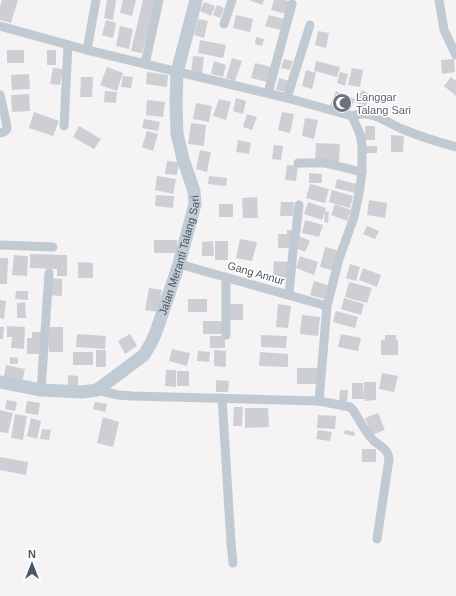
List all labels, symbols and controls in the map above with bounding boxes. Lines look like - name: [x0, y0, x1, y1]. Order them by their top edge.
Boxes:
- place label: Langgar Talang Sari: [356, 91, 411, 116]
- mosque icon: Langgar Talang Sari: [331, 92, 353, 114]
- street label: Jalan Meranti Talang Sari: [156, 195, 202, 316]
- street label: Gang Annur: [226, 259, 286, 287]
- north arrow: [12, 544, 52, 584]
- text: N: [28, 548, 36, 560]

